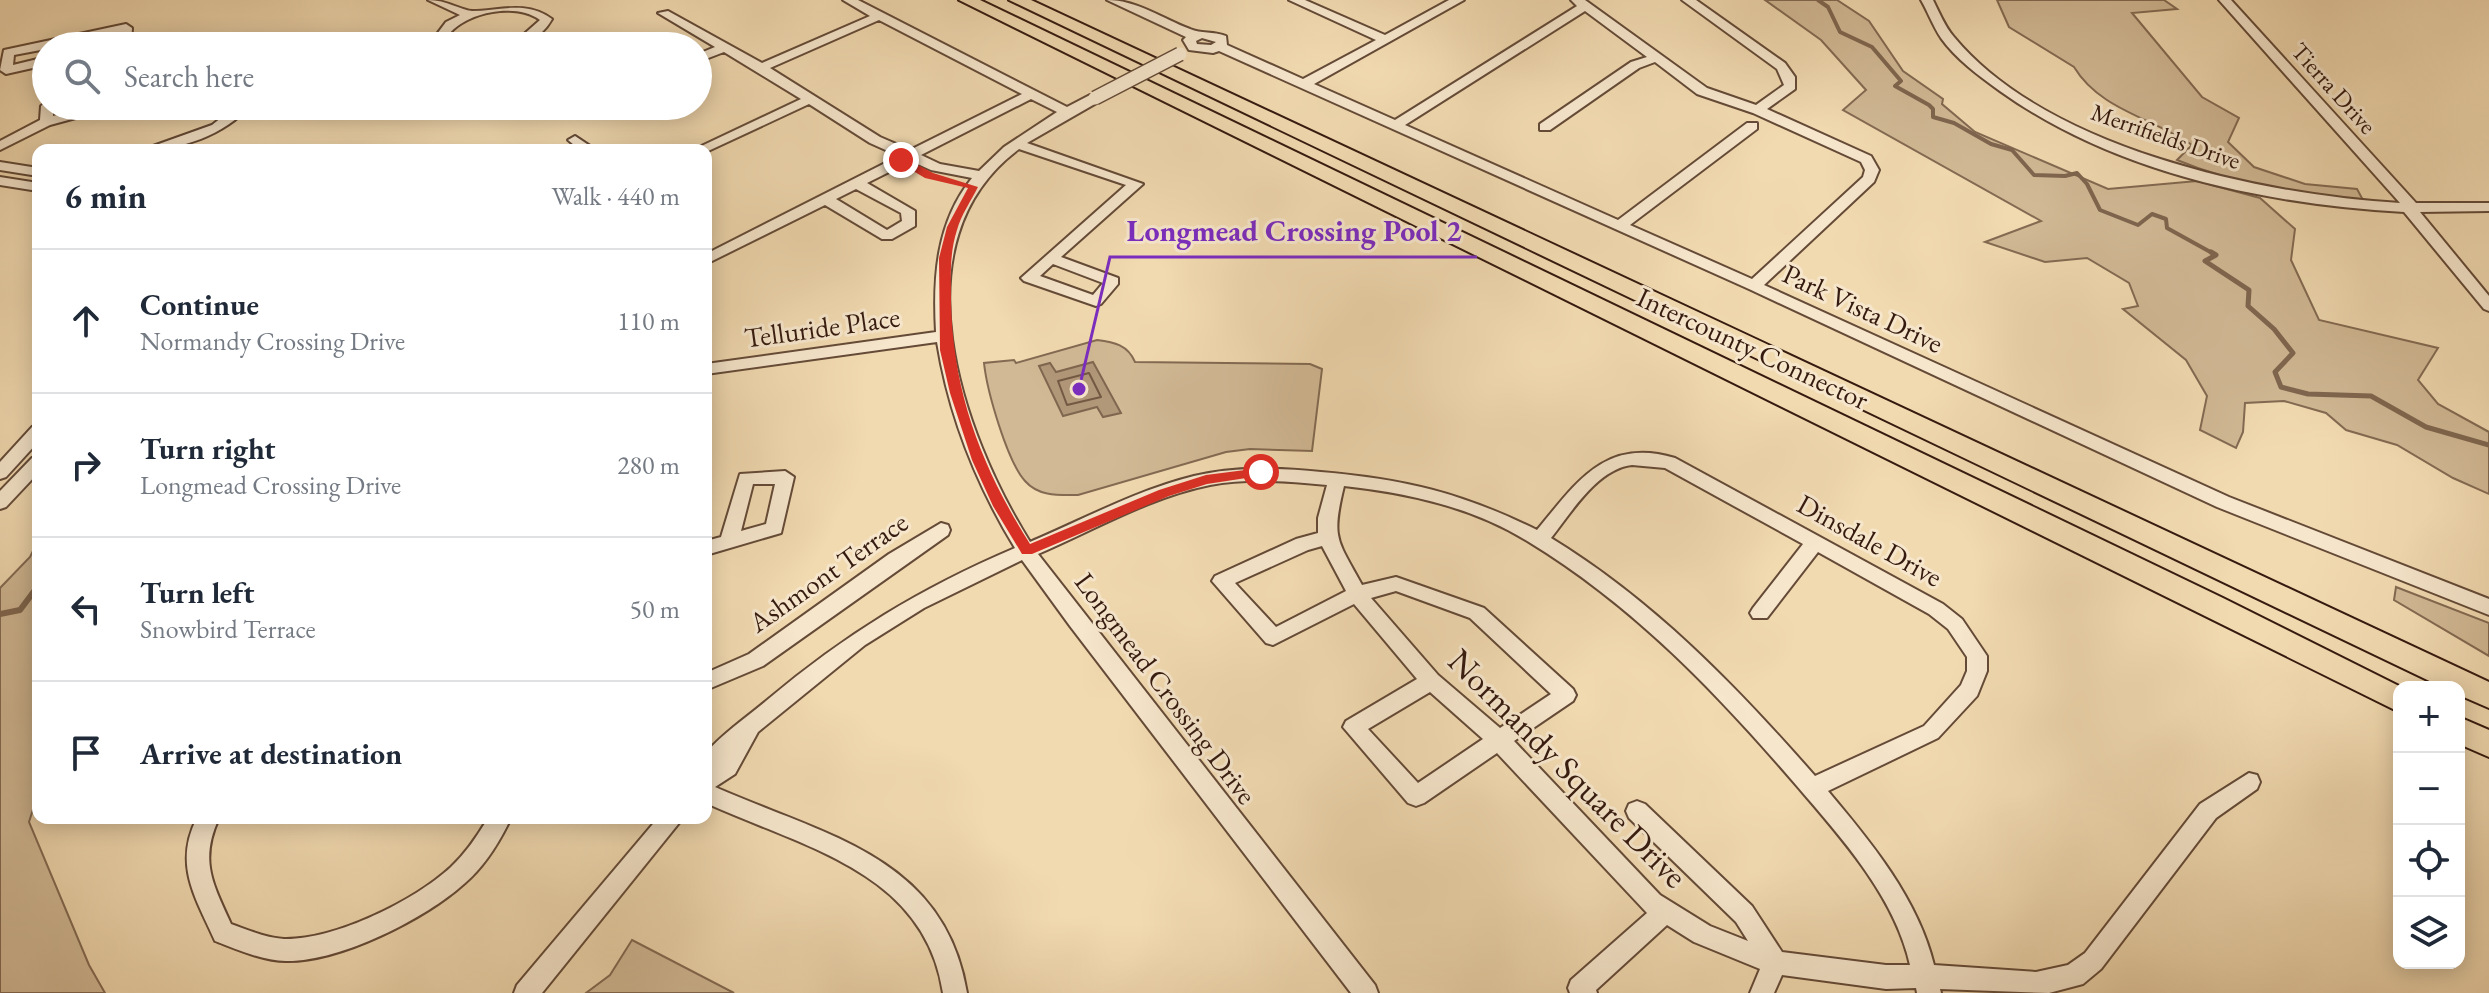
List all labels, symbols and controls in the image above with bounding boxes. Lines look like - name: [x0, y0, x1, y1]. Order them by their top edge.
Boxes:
- search box: [32, 32, 712, 120]
- street label: Tierra Drive: [2285, 36, 2383, 140]
- icon: search: [60, 54, 104, 98]
- text: Search here: [124, 57, 254, 96]
- street label: Merrifields Drive: [2087, 96, 2245, 176]
- route end: [883, 142, 919, 178]
- text: 6 min: [64, 174, 147, 218]
- text: Walk · 440 m: [552, 179, 680, 213]
- callout: Longmead Crossing Pool 2: [1110, 203, 1477, 257]
- text: Longmead Crossing Pool 2: [1126, 211, 1462, 250]
- street label: Park Vista Drive: [1777, 255, 1949, 361]
- street label: Intercounty Connector: [1631, 279, 1875, 418]
- text: Continue: [140, 285, 259, 324]
- street label: Telluride Place: [742, 298, 902, 356]
- icon: ahead: [64, 299, 108, 343]
- text: 110 m: [617, 304, 680, 338]
- text: Normandy Crossing Drive: [140, 324, 405, 358]
- text: Turn right: [140, 429, 276, 468]
- icon: right: [64, 443, 108, 487]
- text: 280 m: [617, 448, 680, 482]
- route start: [1243, 454, 1279, 490]
- text: Longmead Crossing Drive: [140, 468, 401, 502]
- street label: Dinsdale Drive: [1791, 485, 1949, 595]
- street label: Ashmont Terrace: [741, 504, 915, 641]
- street label: Longmead Crossing Drive: [1067, 565, 1265, 811]
- text: Turn left: [140, 573, 254, 612]
- icon: left: [64, 587, 108, 631]
- text: 50 m: [630, 592, 680, 626]
- text: Snowbird Terrace: [140, 612, 316, 646]
- street label: Normandy Square Drive: [1439, 639, 1697, 897]
- map controls: [2393, 681, 2465, 969]
- button: +: [2393, 681, 2465, 753]
- icon: arrive: [64, 731, 108, 775]
- text: Arrive at destination: [140, 734, 402, 773]
- button: −: [2393, 753, 2465, 825]
- button: locate: [2393, 825, 2465, 897]
- button: layers: [2393, 897, 2465, 969]

